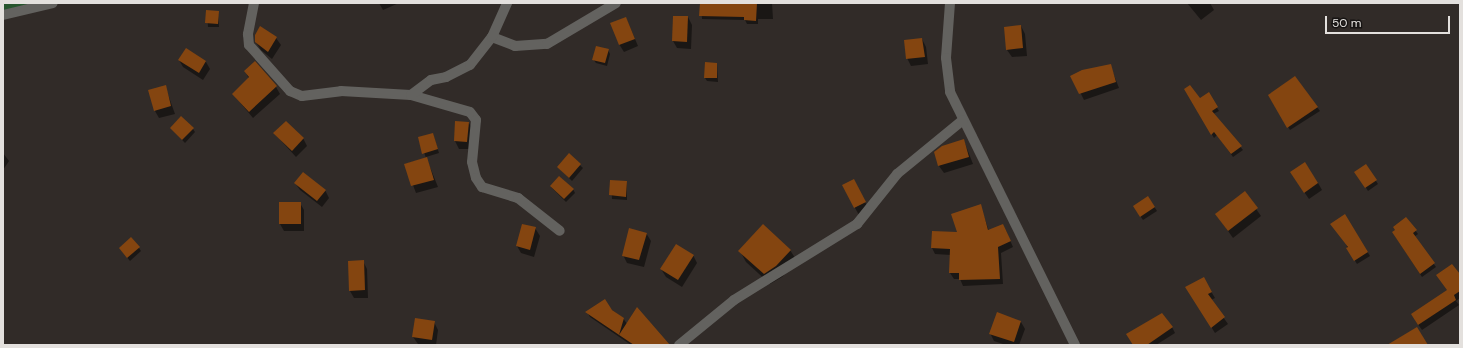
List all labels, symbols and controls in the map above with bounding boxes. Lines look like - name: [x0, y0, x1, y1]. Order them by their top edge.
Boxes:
- scale bar: [1327, 8, 1452, 34]
- text: 50 m: [1332, 15, 1361, 31]

